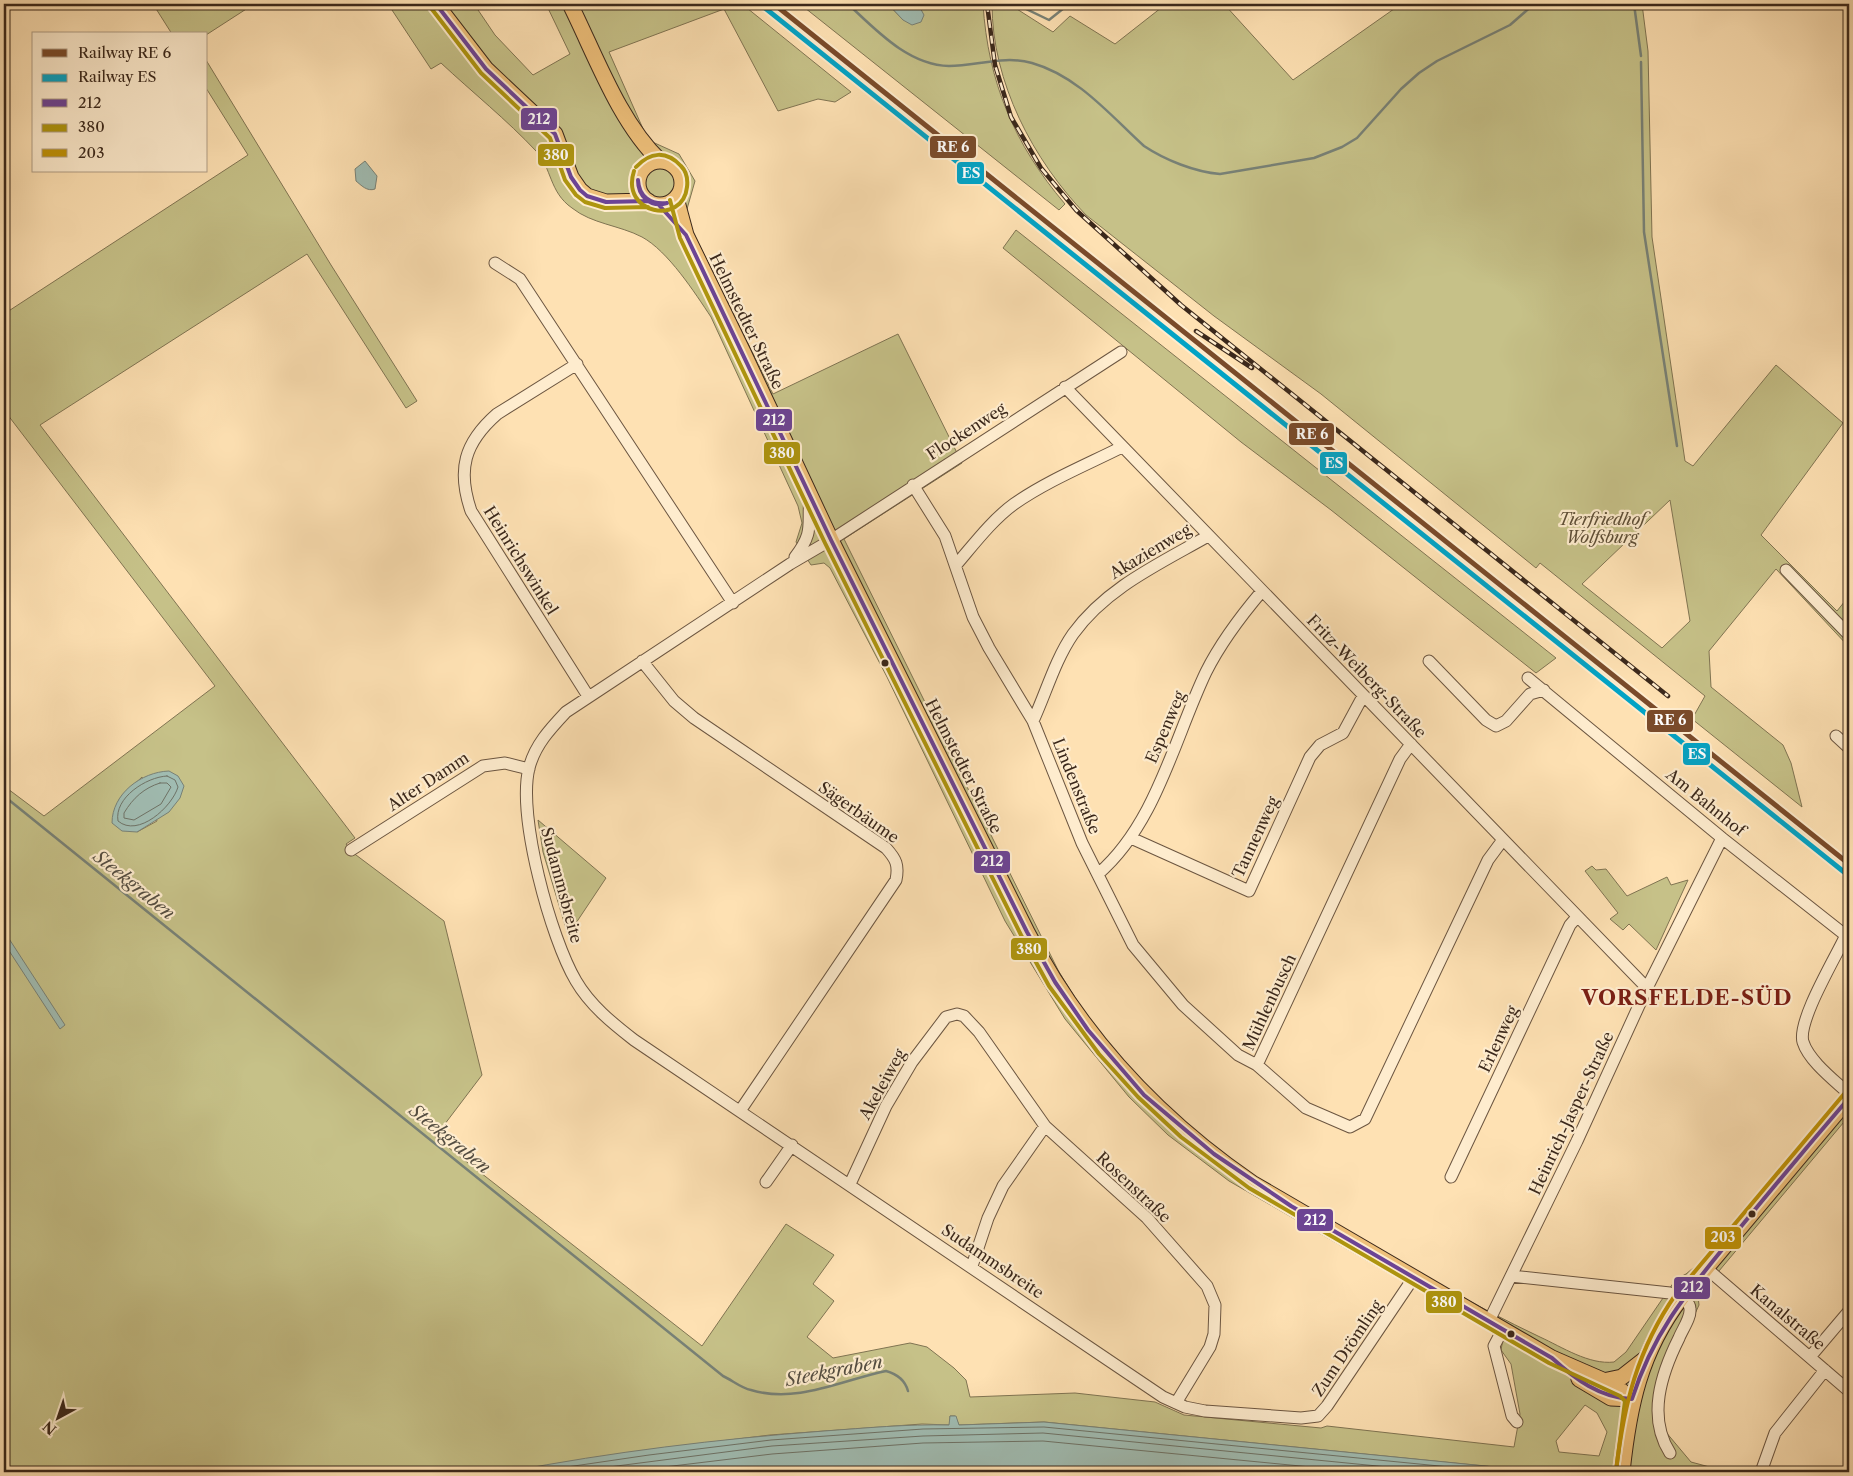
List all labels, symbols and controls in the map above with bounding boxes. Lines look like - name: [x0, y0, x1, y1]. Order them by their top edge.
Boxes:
- legend: [32, 32, 208, 172]
- text: Railway RE 6: [78, 43, 171, 62]
- text: Railway ES: [78, 67, 156, 86]
- text: 212: [78, 93, 102, 112]
- line badge: 212: [520, 107, 558, 131]
- text: 212: [528, 110, 550, 128]
- text: 380: [78, 117, 105, 136]
- line badge: RE 6: [929, 135, 977, 159]
- text: RE 6: [937, 138, 969, 156]
- text: 203: [78, 143, 104, 162]
- line badge: 380: [537, 143, 575, 167]
- text: 380: [543, 146, 569, 164]
- line badge: ES: [956, 161, 985, 185]
- text: ES: [961, 164, 981, 182]
- street label: Helmstedter Straße: [705, 250, 789, 392]
- street label: Flockenweg: [923, 398, 1010, 464]
- line badge: 212: [755, 408, 793, 432]
- text: 212: [763, 411, 785, 429]
- line badge: RE 6: [1288, 422, 1335, 446]
- text: RE 6: [1296, 425, 1328, 443]
- line badge: 380: [763, 441, 801, 465]
- text: 380: [769, 444, 795, 462]
- line badge: ES: [1319, 451, 1348, 475]
- text: ES: [1324, 454, 1344, 472]
- street label: Heinrichswinkel: [480, 502, 563, 618]
- park label: Tierfriedhof Wolfsburg: [1559, 509, 1651, 547]
- street label: Akazienweg: [1105, 519, 1195, 584]
- street label: Fritz-Weiberg-Straße: [1303, 610, 1431, 742]
- unlabelled marker: [880, 658, 890, 668]
- street label: Espenweg: [1141, 687, 1189, 766]
- street label: Helmstedter Straße: [921, 695, 1007, 837]
- line badge: RE 6: [1646, 709, 1694, 733]
- text: RE 6: [1654, 711, 1686, 729]
- street label: Lindenstraße: [1049, 735, 1105, 837]
- line badge: ES: [1682, 742, 1711, 766]
- text: ES: [1687, 745, 1707, 763]
- street label: Alter Damm: [383, 747, 473, 815]
- street label: Am Bahnhof: [1662, 763, 1751, 841]
- street label: Sägerbäume: [815, 777, 903, 847]
- street label: Tannenweg: [1227, 793, 1283, 881]
- street label: Sudammsbreite: [537, 825, 587, 945]
- water label: Steekgraben: [88, 845, 179, 925]
- line badge: 212: [973, 850, 1011, 874]
- text: 212: [981, 852, 1003, 870]
- line badge: 380: [1010, 937, 1048, 961]
- text: 380: [1016, 940, 1042, 958]
- street label: Mühlenbusch: [1238, 951, 1300, 1053]
- district label: VORSFELDE-SÜD: [1580, 985, 1793, 1010]
- street label: Erlenweg: [1474, 1002, 1522, 1076]
- street label: Heinrich-Jasper-Straße: [1524, 1028, 1618, 1198]
- street label: Akeleiweg: [854, 1045, 910, 1124]
- water label: Steekgraben: [404, 1099, 495, 1179]
- street label: Rosenstraße: [1092, 1147, 1176, 1227]
- line badge: 212: [1296, 1208, 1334, 1232]
- unlabelled marker: [1747, 1209, 1757, 1219]
- text: 212: [1304, 1211, 1326, 1229]
- street label: Sudammsbreite: [938, 1219, 1048, 1303]
- line badge: 203: [1704, 1226, 1742, 1250]
- text: 203: [1710, 1228, 1736, 1246]
- line badge: 212: [1673, 1276, 1711, 1300]
- text: 212: [1681, 1278, 1703, 1296]
- street label: Kanalstraße: [1746, 1280, 1830, 1354]
- line badge: 380: [1425, 1290, 1463, 1314]
- text: 380: [1431, 1293, 1457, 1311]
- street label: Zum Drömling: [1307, 1296, 1387, 1400]
- unlabelled marker: [1506, 1329, 1516, 1339]
- water label: Steekgraben: [783, 1351, 885, 1391]
- north arrow: [32, 1394, 82, 1444]
- text: N: [39, 1417, 60, 1439]

